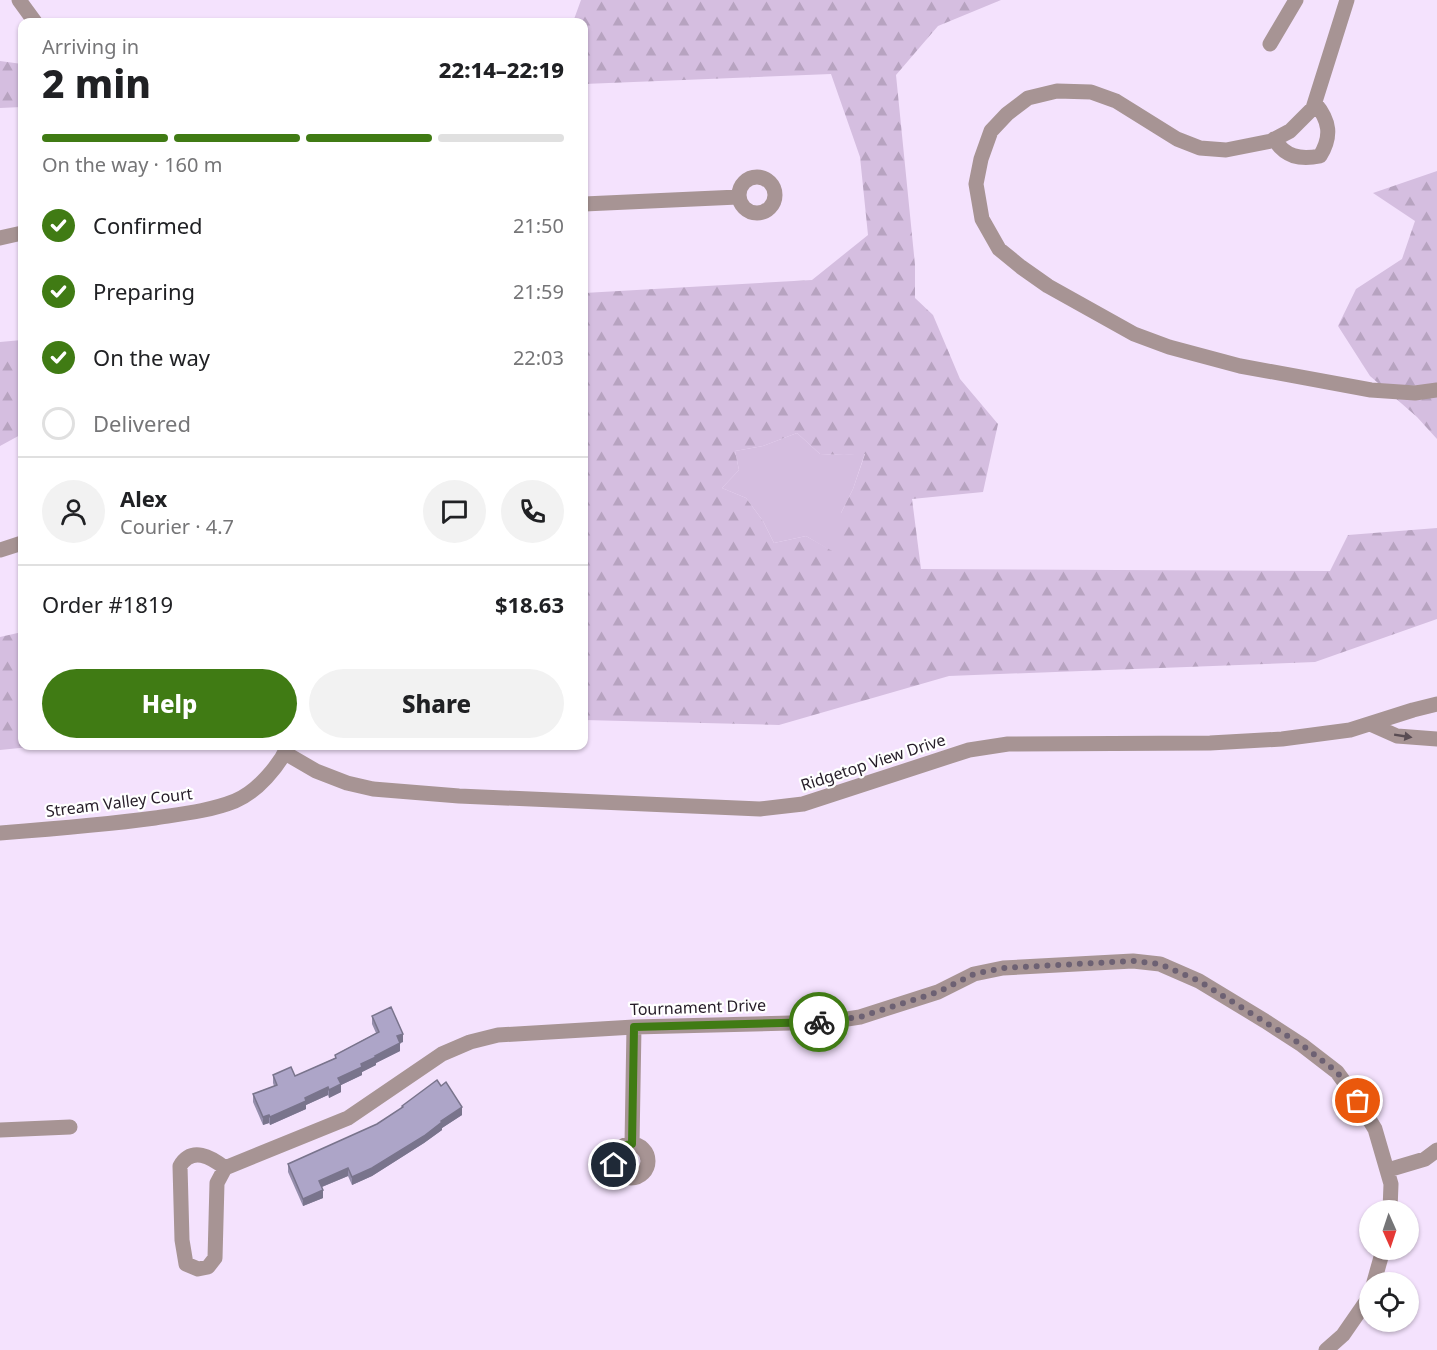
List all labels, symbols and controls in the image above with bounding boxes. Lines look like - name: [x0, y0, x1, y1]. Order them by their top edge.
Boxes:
- text: Arriving in: [42, 33, 139, 60]
- text: 22:14–22:19: [439, 54, 564, 84]
- text: 2 min: [42, 56, 151, 109]
- text: On the way · 160 m: [42, 151, 222, 178]
- icon: check: [42, 209, 75, 242]
- text: Confirmed: [93, 210, 203, 240]
- text: 21:50: [513, 212, 564, 239]
- icon: check: [42, 275, 75, 308]
- text: Preparing: [93, 276, 195, 306]
- text: 21:59: [513, 278, 564, 305]
- icon: check: [42, 341, 75, 374]
- text: On the way: [93, 342, 210, 372]
- text: 22:03: [513, 344, 564, 371]
- text: Delivered: [93, 408, 191, 438]
- button: person: [42, 480, 105, 543]
- button: chat: [423, 480, 486, 543]
- button: phone: [501, 480, 564, 543]
- text: Alex: [120, 483, 167, 513]
- text: Courier · 4.7: [120, 513, 234, 540]
- text: Order #1819: [42, 589, 173, 619]
- text: $18.63: [495, 589, 564, 619]
- button: Help: [42, 669, 297, 738]
- button: Share: [309, 669, 564, 738]
- street label: Ridgetop View Drive: [798, 728, 948, 796]
- one-way arrow: [1393, 731, 1412, 740]
- street label: Stream Valley Court: [44, 782, 194, 822]
- courier: [789, 992, 849, 1052]
- street label: Tournament Drive: [630, 994, 766, 1020]
- icon: bike: [803, 1006, 836, 1039]
- pin: [1332, 1075, 1383, 1126]
- icon: bag: [1341, 1084, 1374, 1117]
- pin: [588, 1139, 639, 1190]
- icon: home: [597, 1148, 630, 1181]
- north arrow: [1359, 1200, 1419, 1260]
- map controls: [1359, 1200, 1419, 1332]
- button: locate: [1359, 1272, 1419, 1332]

